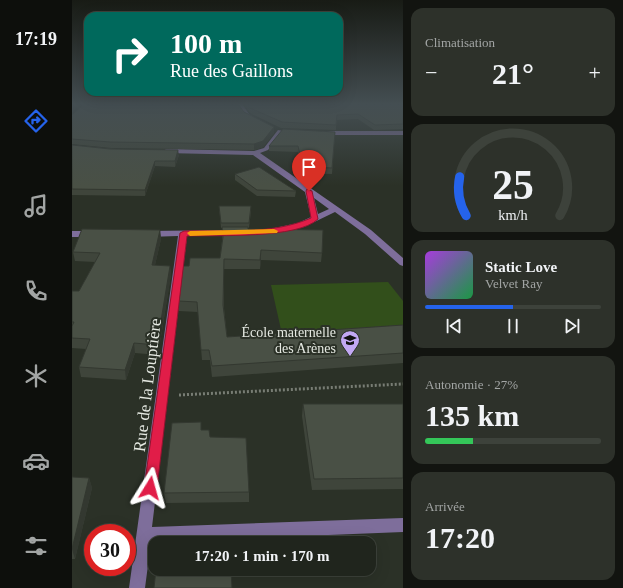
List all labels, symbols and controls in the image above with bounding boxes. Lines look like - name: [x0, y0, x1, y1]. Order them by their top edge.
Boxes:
- icon: right: [104, 28, 156, 80]
- text: 100 m: [170, 28, 242, 59]
- text: 17:19: [15, 29, 57, 49]
- text: Climatisation: [425, 35, 495, 50]
- text: 21°: [492, 57, 534, 90]
- text: −: [425, 60, 437, 85]
- text: +: [589, 60, 601, 85]
- text: Rue des Gaillons: [170, 61, 293, 81]
- icon: directions: [22, 107, 50, 135]
- pin: [292, 150, 326, 191]
- icon: arrive: [298, 156, 320, 178]
- text: 25: [492, 162, 534, 208]
- icon: music: [22, 192, 50, 220]
- text: km/h: [498, 207, 528, 223]
- text: Static Love: [485, 259, 557, 275]
- text: Velvet Ray: [485, 276, 542, 291]
- icon: phone: [22, 277, 50, 305]
- icon: previous: [443, 315, 465, 337]
- icon: pause: [502, 315, 524, 337]
- icon: next: [561, 315, 583, 337]
- street label: Rue de la Louptière: [130, 317, 165, 453]
- place label: École maternelle des Arènes: [242, 324, 336, 356]
- school or university icon: École maternelle des Arènes: [339, 329, 361, 357]
- icon: climate: [22, 362, 50, 390]
- text: Autonomie · 27%: [425, 377, 518, 392]
- text: 135 km: [425, 399, 519, 432]
- icon: car: [22, 447, 50, 475]
- position arrow: [129, 467, 171, 509]
- text: Arrivée: [425, 499, 465, 514]
- text: 17:20: [425, 521, 495, 554]
- speed limit sign: 30: [84, 524, 136, 576]
- icon: filters: [22, 532, 50, 560]
- text: 17:20 · 1 min · 170 m: [195, 548, 330, 564]

